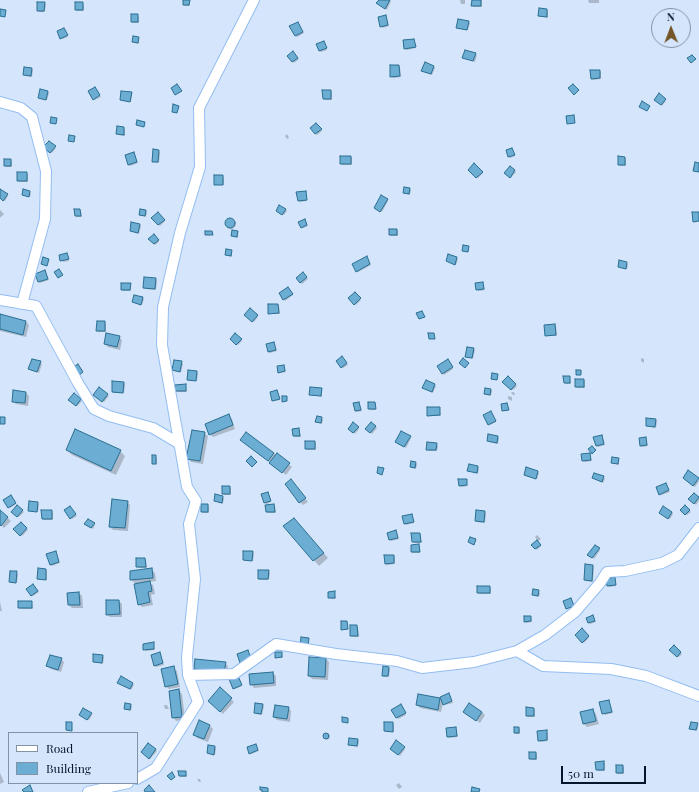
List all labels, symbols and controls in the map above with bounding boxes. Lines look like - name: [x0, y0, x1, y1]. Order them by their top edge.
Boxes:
- north arrow: [651, 8, 691, 48]
- text: N: [667, 9, 675, 24]
- legend: [8, 732, 138, 784]
- text: Road: [46, 740, 73, 756]
- scale bar: [563, 758, 648, 784]
- text: Building: [46, 760, 91, 776]
- text: 50 m: [568, 765, 594, 781]

